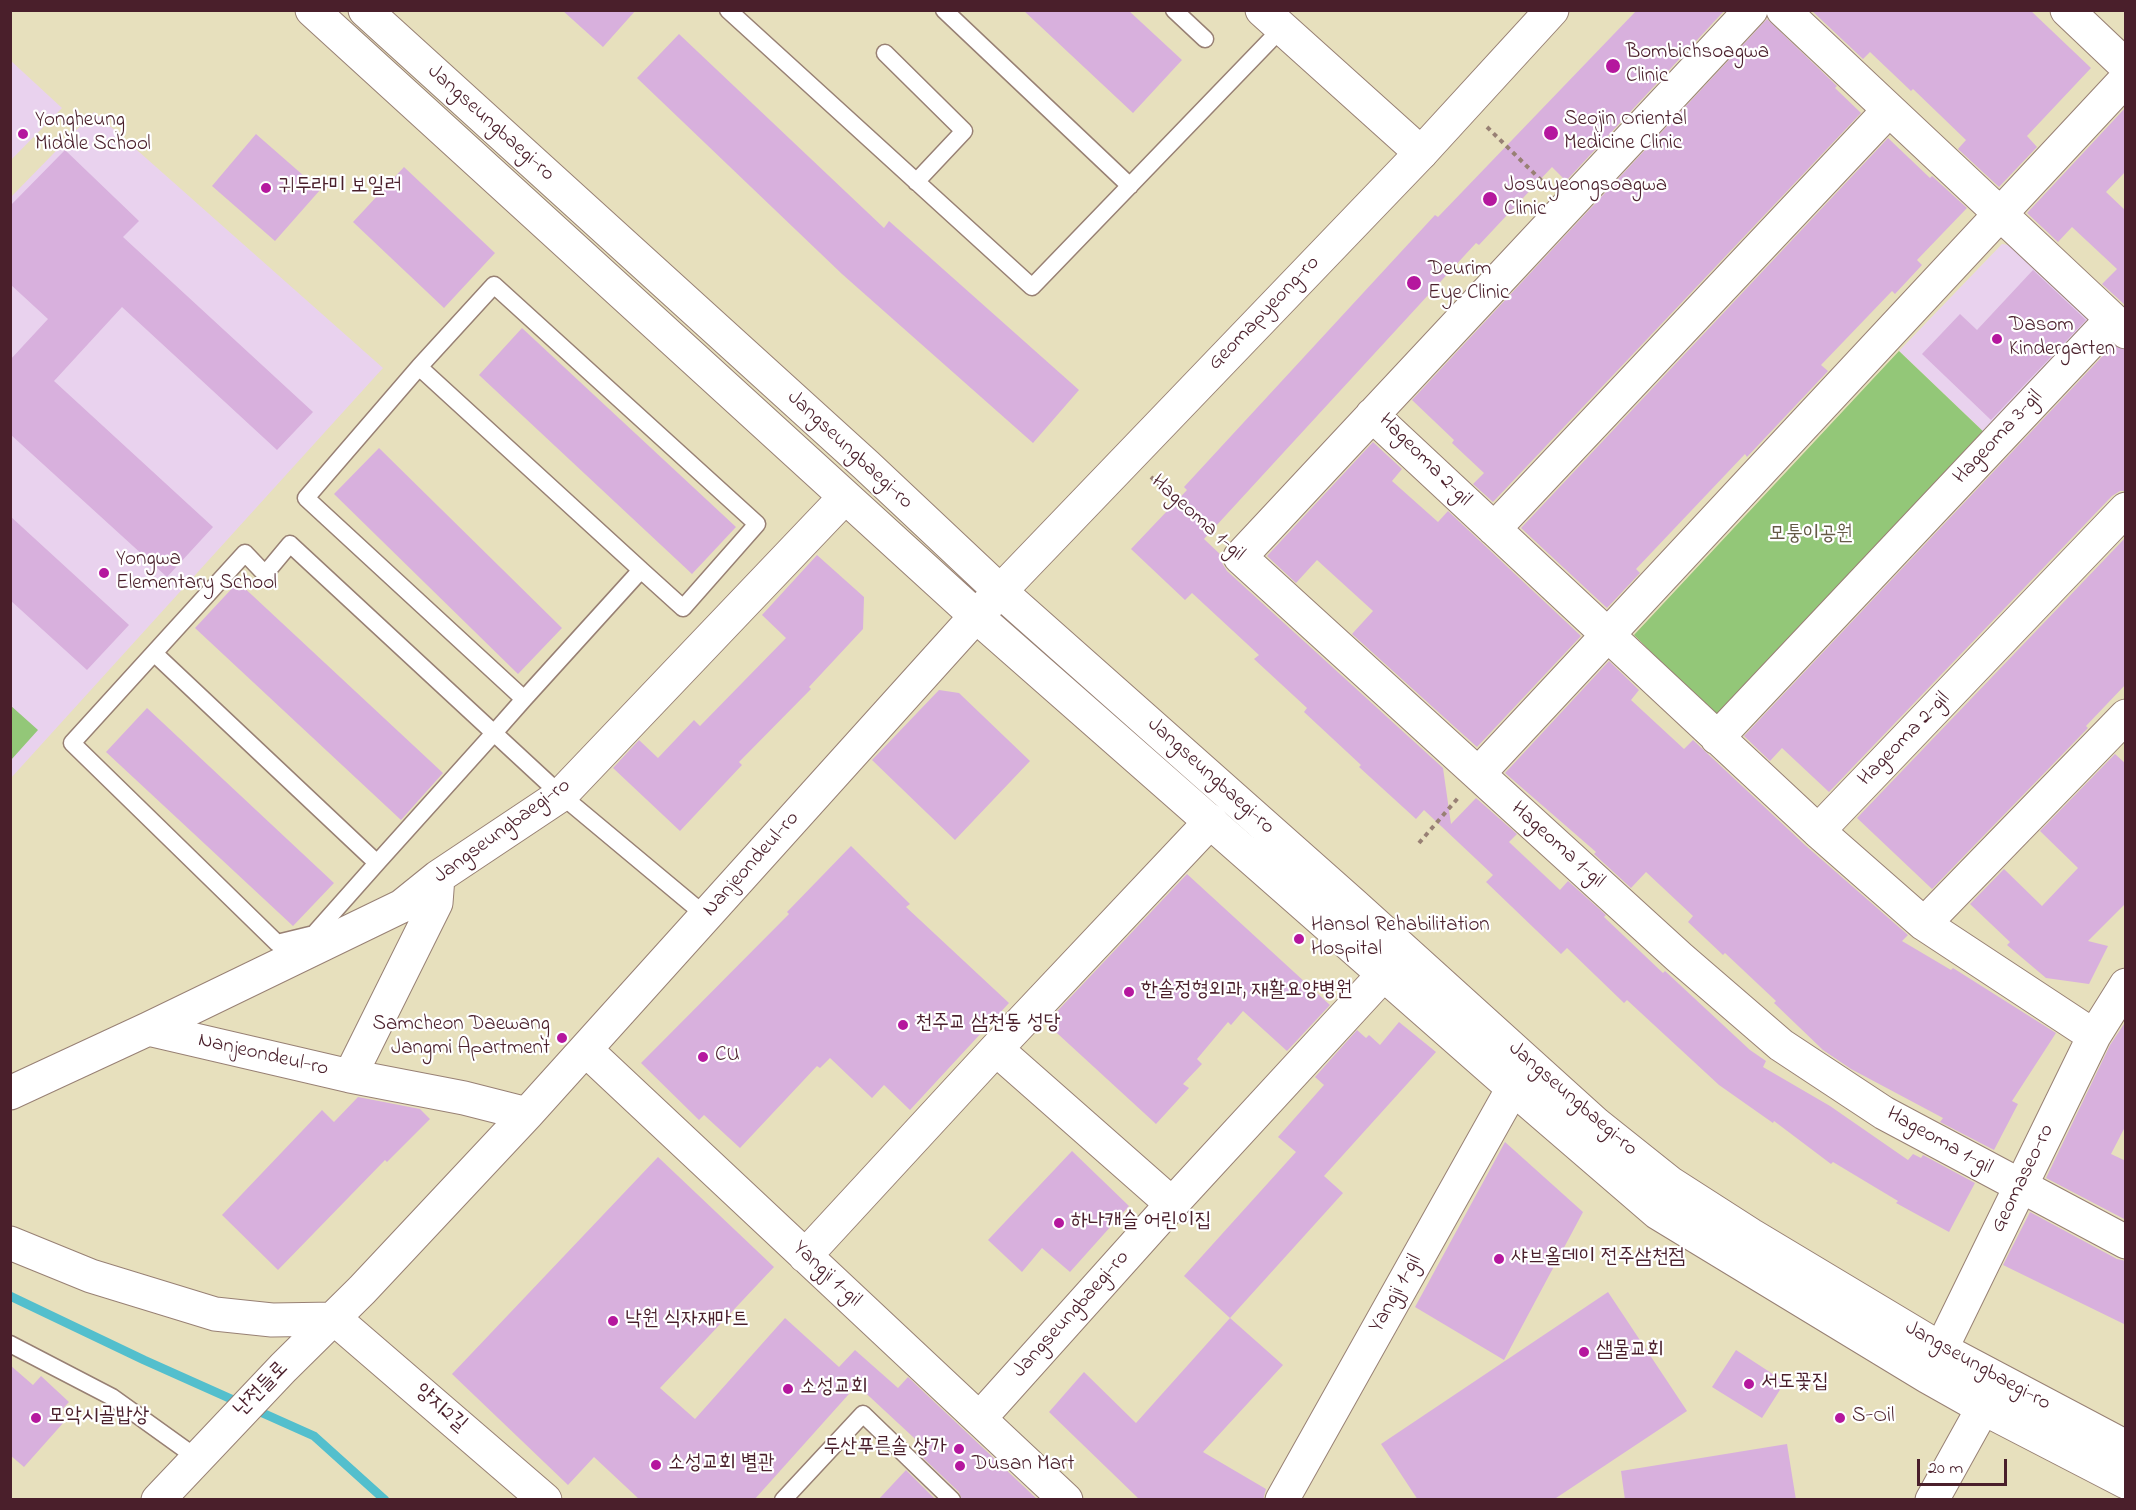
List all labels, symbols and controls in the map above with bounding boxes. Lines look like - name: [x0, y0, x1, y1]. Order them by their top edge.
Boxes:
- place label: Bombichsoagwa Clinic: [1626, 41, 1769, 91]
- marker: Bombichsoagwa Clinic: [1604, 57, 1622, 75]
- street label: Jangseungbaegi-ro: [421, 60, 559, 188]
- place label: Seojin Oriental Medicine Clinic: [1564, 108, 1687, 158]
- place label: Yongheung Middle School: [35, 109, 151, 159]
- marker: Seojin Oriental Medicine Clinic: [1542, 124, 1560, 142]
- marker: Yongheung Middle School: [16, 127, 30, 141]
- place label: Josuyeongsoagwa Clinic: [1504, 174, 1667, 224]
- place label: 귀두라미 보일러: [278, 175, 402, 201]
- marker: 귀두라미 보일러: [259, 181, 273, 195]
- marker: Josuyeongsoagwa Clinic: [1481, 190, 1499, 208]
- street label: Geomapyeong-ro: [1204, 251, 1326, 377]
- place label: Deurim Eye Clinic: [1428, 258, 1509, 308]
- marker: Deurim Eye Clinic: [1405, 274, 1423, 292]
- place label: Dasom Kindergarten: [2009, 314, 2115, 364]
- marker: Dasom Kindergarten: [1990, 332, 2004, 346]
- street label: Jangseungbaegi-ro: [781, 386, 917, 516]
- street label: Hageoma 3-gil: [1949, 386, 2049, 490]
- street label: Hageoma 2-gil: [1372, 409, 1476, 513]
- street label: Hageoma 1-gil: [1145, 470, 1249, 568]
- park label: 모퉁이공원: [1769, 523, 1853, 549]
- place label: Yongwa Elementary School: [116, 548, 277, 598]
- marker: Yongwa Elementary School: [97, 566, 111, 580]
- street label: Hageoma 2-gil: [1854, 688, 1956, 792]
- street label: Jangseungbaegi-ro: [1141, 713, 1279, 841]
- street label: Jangseungbaegi-ro: [430, 774, 576, 890]
- street label: Hageoma 1-gil: [1505, 797, 1609, 895]
- street label: Nanjeondeul-ro: [698, 807, 806, 923]
- place label: Hansol Rehabilitation Hospital: [1311, 914, 1490, 964]
- marker: Hansol Rehabilitation Hospital: [1292, 932, 1306, 946]
- place label: 한솔정형외과, 재활요양병원: [1141, 979, 1353, 1005]
- marker: 한솔정형외과, 재활요양병원: [1122, 985, 1136, 999]
- place label: 천주교 삼천동 성당: [915, 1012, 1061, 1038]
- place label: Samcheon Daewang Jangmi Apartment: [373, 1013, 550, 1063]
- marker: 천주교 삼천동 성당: [896, 1018, 910, 1032]
- street label: Nanjeondeul-ro: [195, 1029, 331, 1083]
- marker: Samcheon Daewang Jangmi Apartment: [555, 1031, 569, 1045]
- street label: Jangseungbaegi-ro: [1502, 1037, 1642, 1163]
- place label: CU: [715, 1044, 740, 1070]
- marker: CU: [696, 1050, 710, 1064]
- street label: Hageoma 1-gil: [1882, 1102, 1996, 1182]
- street label: Geomaseo-ro: [1987, 1121, 2061, 1237]
- place label: 하나캐슬 어린이집: [1071, 1210, 1211, 1236]
- marker: 하나캐슬 어린이집: [1052, 1216, 1066, 1230]
- street label: Yangji 1-gil: [786, 1237, 866, 1313]
- street label: Jangseungbaegi-ro: [1008, 1246, 1136, 1384]
- place label: 샤브올데이 전주삼천점: [1511, 1246, 1685, 1272]
- street label: Yangji 1-gil: [1365, 1251, 1429, 1337]
- marker: 샤브올데이 전주삼천점: [1492, 1252, 1506, 1266]
- place label: 낙원 식자재마트: [625, 1308, 749, 1334]
- marker: 낙원 식자재마트: [606, 1314, 620, 1328]
- street label: Jangseungbaegi-ro: [1900, 1317, 2054, 1417]
- place label: 샘물교회: [1596, 1339, 1664, 1365]
- marker: 샘물교회: [1577, 1345, 1591, 1359]
- street label: 난전들로: [229, 1357, 295, 1423]
- place label: 서도꽃집: [1761, 1371, 1829, 1397]
- place label: 소성교회: [800, 1376, 868, 1402]
- marker: 서도꽃집: [1742, 1377, 1756, 1391]
- street label: 양지2길: [409, 1379, 471, 1439]
- marker: 소성교회: [781, 1382, 795, 1396]
- place label: 모악시골밥상: [48, 1405, 149, 1431]
- place label: S-Oil: [1852, 1405, 1894, 1431]
- marker: 모악시골밥상: [29, 1411, 43, 1425]
- marker: S-Oil: [1833, 1411, 1847, 1425]
- place label: 두산푸른솔 상가: [823, 1436, 947, 1462]
- marker: 두산푸른솔 상가: [952, 1442, 966, 1456]
- scale bar: [1920, 1447, 2010, 1485]
- place label: 소성교회 별관: [668, 1452, 775, 1478]
- place label: Dusan Mart: [972, 1453, 1075, 1479]
- text: 20 m: [1928, 1456, 1963, 1482]
- marker: 소성교회 별관: [649, 1458, 663, 1472]
- marker: Dusan Mart: [953, 1459, 967, 1473]

